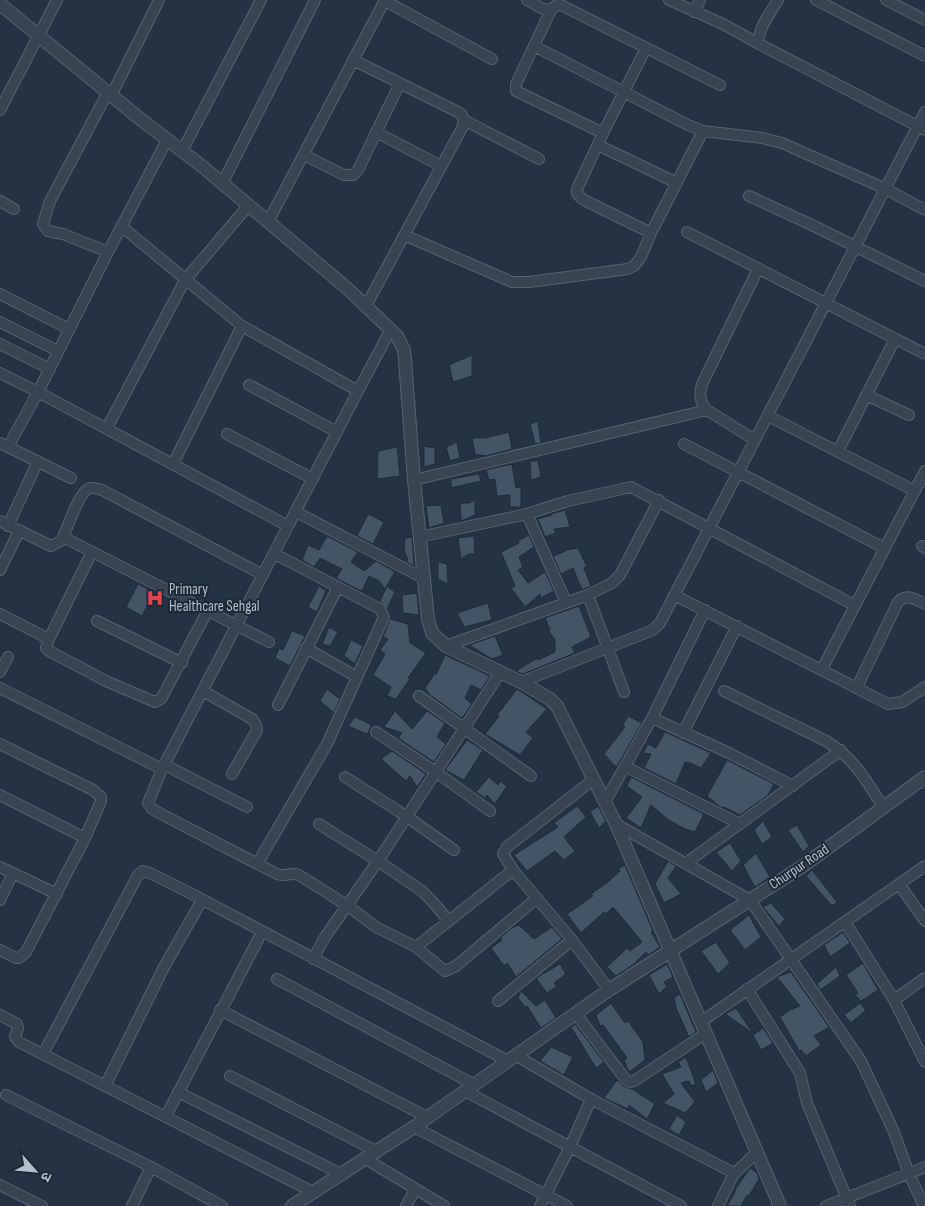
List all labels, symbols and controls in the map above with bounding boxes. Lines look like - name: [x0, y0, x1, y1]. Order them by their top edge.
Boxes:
- place label: Primary Healthcare Sehgal: [169, 580, 260, 616]
- hospital icon: Primary Healthcare Sehgal: [145, 588, 165, 608]
- street label: Churpur Road: [765, 840, 833, 894]
- north arrow: [10, 1146, 60, 1196]
- text: उ: [36, 1169, 56, 1185]

